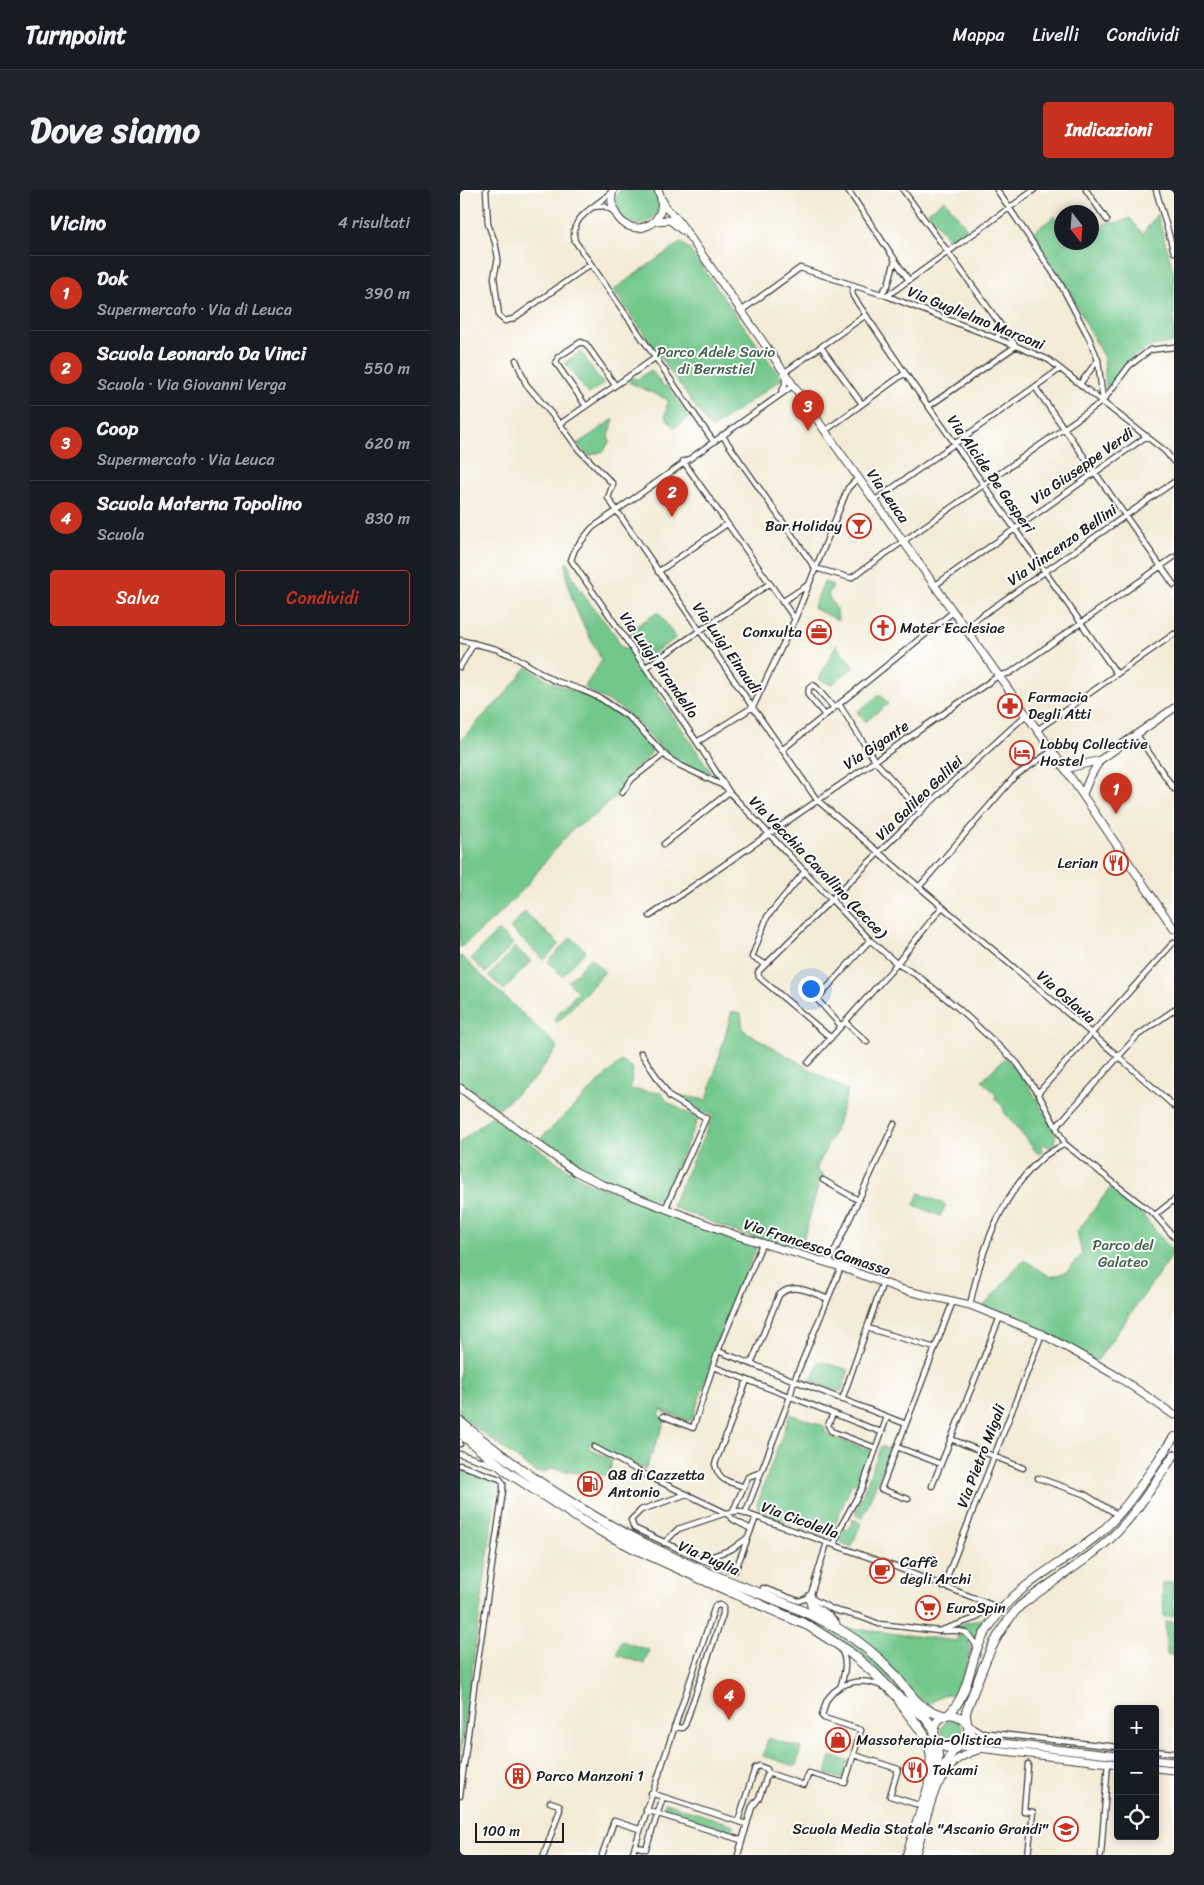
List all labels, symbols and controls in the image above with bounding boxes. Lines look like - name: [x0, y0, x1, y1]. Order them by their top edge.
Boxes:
- text: Turnpoint: [25, 14, 127, 56]
- text: Mappa: [953, 19, 1005, 51]
- text: Livelli: [1033, 19, 1079, 51]
- text: Condividi: [1107, 19, 1179, 51]
- text: Dove siamo: [30, 99, 200, 161]
- button: Indicazioni: [1043, 102, 1174, 158]
- text: Vicino: [50, 204, 106, 242]
- north arrow: [1054, 205, 1099, 250]
- text: 4 risultati: [338, 208, 410, 237]
- text: Dok: [97, 262, 128, 295]
- text: 1: [63, 279, 69, 308]
- text: 390 m: [365, 279, 410, 308]
- street label: Via Guglielmo Marconi: [903, 279, 1049, 358]
- text: Supermercato · Via di Leuca: [97, 295, 292, 324]
- text: Scuola Leonardo Da Vinci: [97, 337, 306, 370]
- park label: Parco Adele Savio di Bernstiel: [657, 339, 776, 382]
- text: 2: [61, 354, 71, 383]
- text: 550 m: [364, 354, 410, 383]
- text: Scuola · Via Giovanni Verga: [97, 370, 286, 399]
- pin: 3: [792, 390, 824, 431]
- street label: Via Alcide De Gasperi: [940, 409, 1042, 540]
- text: Coop: [97, 412, 138, 445]
- street label: Via Giuseppe Verdi: [1025, 420, 1140, 511]
- text: 3: [62, 429, 70, 458]
- text: 620 m: [365, 429, 410, 458]
- text: Supermercato · Via Leuca: [97, 445, 274, 474]
- street label: Via Leuca: [860, 463, 917, 529]
- pin: 2: [656, 476, 688, 517]
- text: Scuola Materna Topolino: [97, 487, 302, 520]
- street label: Via Vincenzo Bellini: [1002, 497, 1123, 593]
- text: 4: [61, 504, 71, 533]
- text: 830 m: [365, 504, 410, 533]
- place label: Bar Holiday: [765, 513, 842, 539]
- bar icon: Bar Holiday: [846, 513, 872, 539]
- text: Scuola: [97, 520, 144, 549]
- button: Salva: [50, 570, 225, 626]
- button: Condividi: [235, 570, 410, 626]
- street label: Via Luigi Einaudi: [686, 597, 769, 700]
- street label: Via Luigi Pirandello: [612, 606, 706, 724]
- church icon: Mater Ecclesiae: [870, 615, 896, 641]
- place label: Mater Ecclesiae: [900, 615, 1005, 641]
- place label: Conxulta: [743, 619, 802, 645]
- office icon: Conxulta: [806, 619, 832, 645]
- place label: Farmacia Degli Atti: [1028, 684, 1092, 727]
- pharmacy icon: Farmacia Degli Atti: [997, 693, 1023, 719]
- street label: Via Gigante: [838, 713, 915, 777]
- place label: Lobby Collective Hostel: [1040, 731, 1148, 774]
- hotel icon: Lobby Collective Hostel: [1009, 740, 1035, 766]
- street label: Via Galileo Galilei: [869, 748, 970, 847]
- pin: 1: [1100, 773, 1132, 814]
- street label: Via Vecchia Cavallino (Lecce): [742, 789, 894, 945]
- place label: Lerian: [1057, 850, 1098, 876]
- restaurant icon: Lerian: [1103, 850, 1129, 876]
- street label: Via Oslavia: [1030, 964, 1102, 1031]
- your location: [798, 976, 824, 1002]
- street label: Via Francesco Camassa: [740, 1211, 894, 1283]
- park label: Parco del Galateo: [1092, 1232, 1154, 1275]
- street label: Via Pietro Migali: [949, 1400, 1013, 1512]
- place label: Q8 di Cazzetta Antonio: [607, 1462, 705, 1505]
- fuel station icon: Q8 di Cazzetta Antonio: [577, 1471, 603, 1497]
- street label: Via Cicolella: [757, 1494, 843, 1546]
- street label: Via Puglia: [674, 1533, 744, 1583]
- place label: Caffè degli Archi: [900, 1549, 972, 1592]
- cafe icon: Caffè degli Archi: [869, 1558, 895, 1584]
- supermarket icon: EuroSpin: [915, 1595, 941, 1621]
- place label: EuroSpin: [946, 1595, 1006, 1621]
- pin: 4: [713, 1679, 745, 1720]
- map controls: [1114, 1705, 1159, 1840]
- button: +: [1114, 1705, 1159, 1750]
- shop icon: Massoterapia-Olistica: [825, 1727, 851, 1753]
- place label: Massoterapia-Olistica: [856, 1727, 1002, 1753]
- button: −: [1114, 1750, 1159, 1795]
- restaurant icon: Takami: [902, 1757, 928, 1783]
- place label: Takami: [932, 1757, 979, 1783]
- building icon: Parco Manzoni 1: [505, 1763, 531, 1789]
- place label: Parco Manzoni 1: [536, 1763, 644, 1789]
- button: locate: [1114, 1795, 1159, 1840]
- place label: Scuola Media Statale "Ascanio Grandi": [792, 1816, 1049, 1842]
- school or university icon: Scuola Media Statale "Ascanio Grandi": [1053, 1816, 1079, 1842]
- text: 100 m: [482, 1819, 520, 1844]
- scale bar: [475, 1820, 564, 1843]

